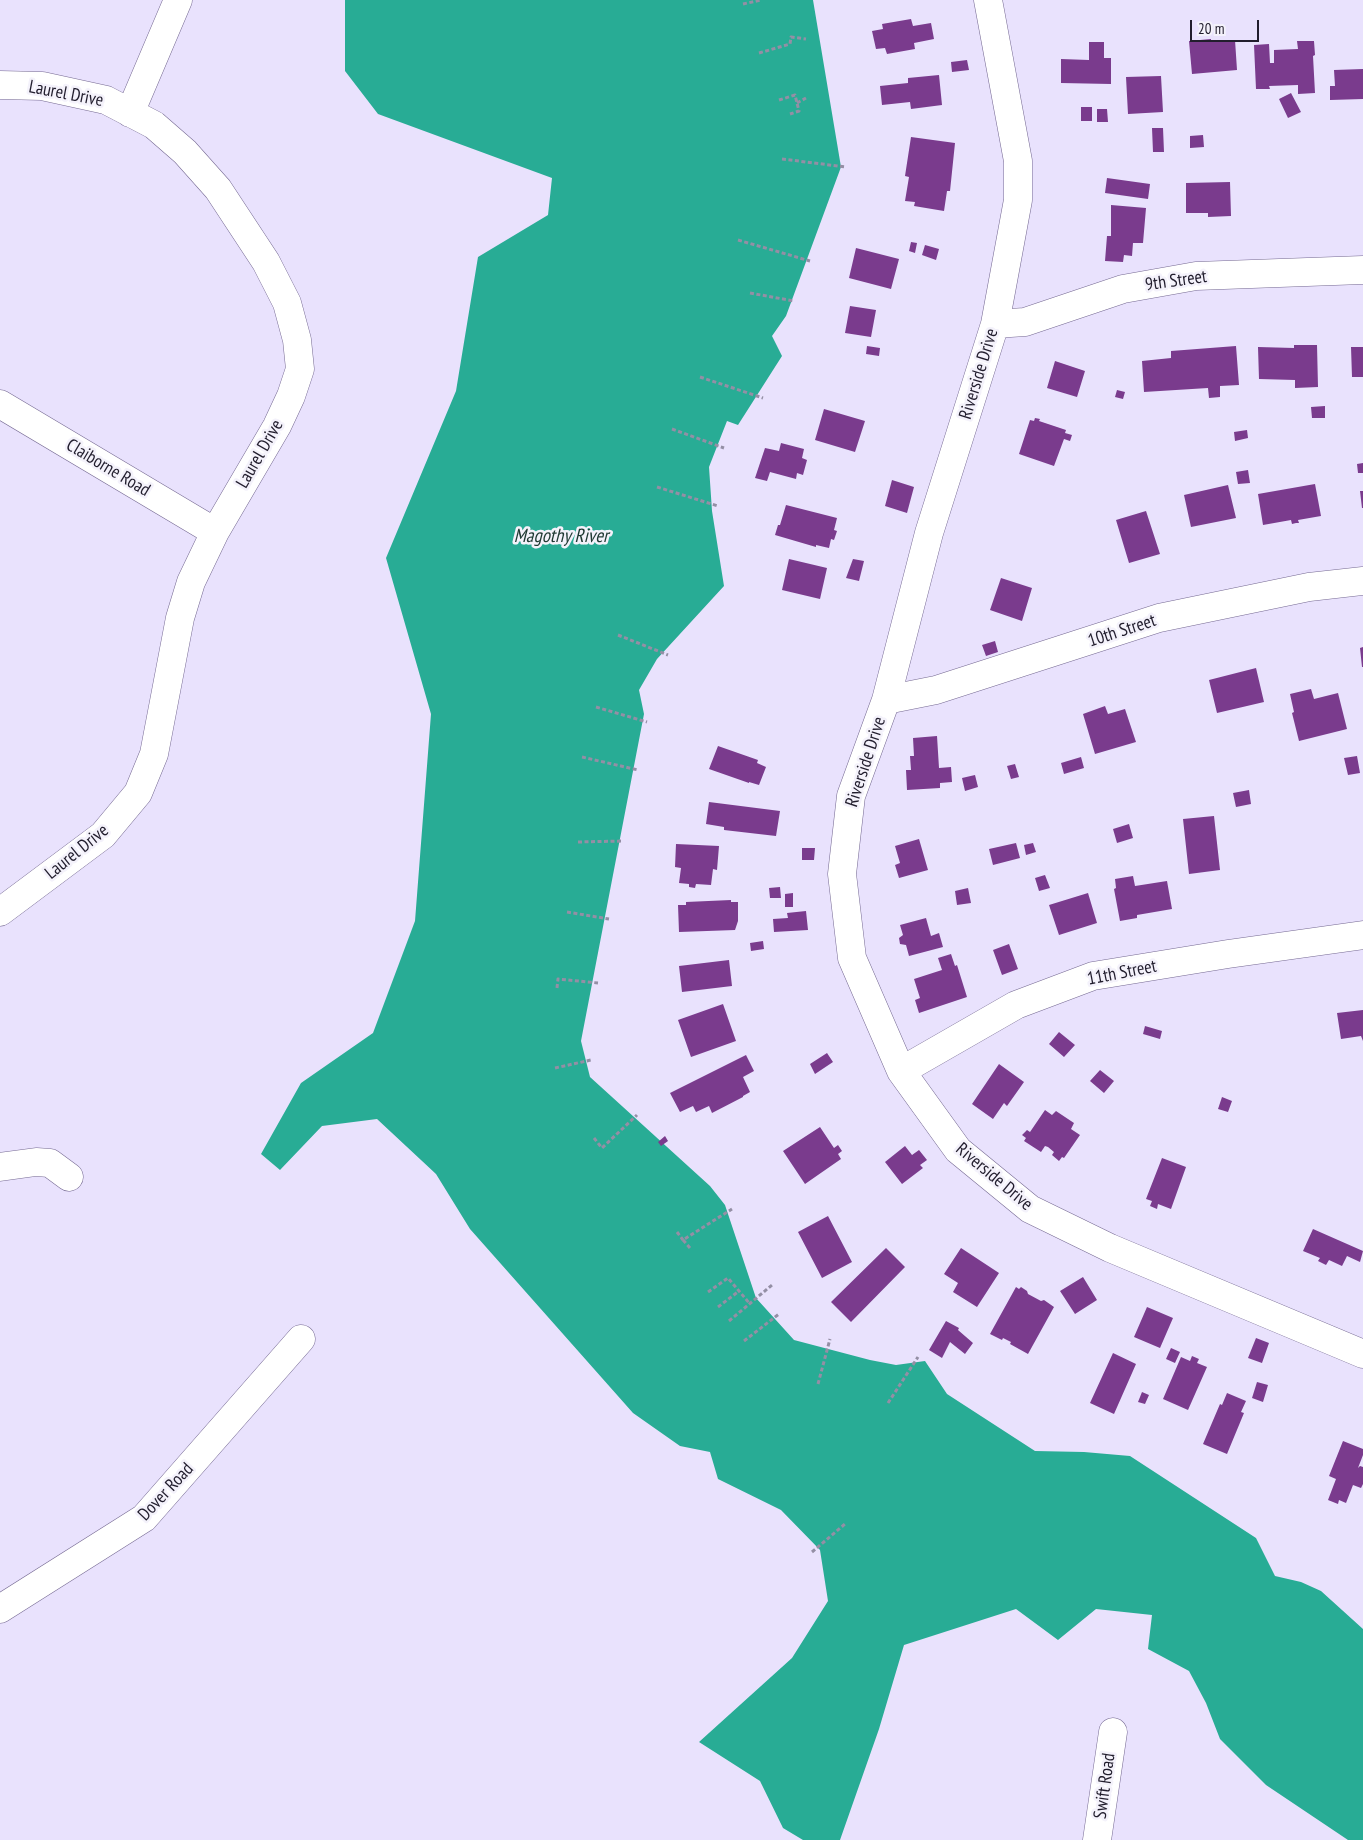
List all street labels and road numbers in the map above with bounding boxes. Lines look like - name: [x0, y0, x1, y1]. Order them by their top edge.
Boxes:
- street label: Laurel Drive: [27, 76, 105, 112]
- street label: 9th Street: [1144, 266, 1208, 296]
- street label: Riverside Drive: [955, 326, 1003, 422]
- street label: Laurel Drive: [232, 416, 288, 492]
- street label: Claiborne Road: [62, 435, 154, 501]
- street label: 10th Street: [1085, 610, 1159, 652]
- street label: Riverside Drive: [841, 714, 891, 810]
- street label: Laurel Drive: [41, 820, 113, 884]
- street label: 11th Street: [1086, 956, 1158, 990]
- street label: Riverside Drive: [951, 1139, 1037, 1215]
- street label: Dover Road: [134, 1459, 198, 1525]
- street label: Swift Road: [1090, 1752, 1120, 1820]

